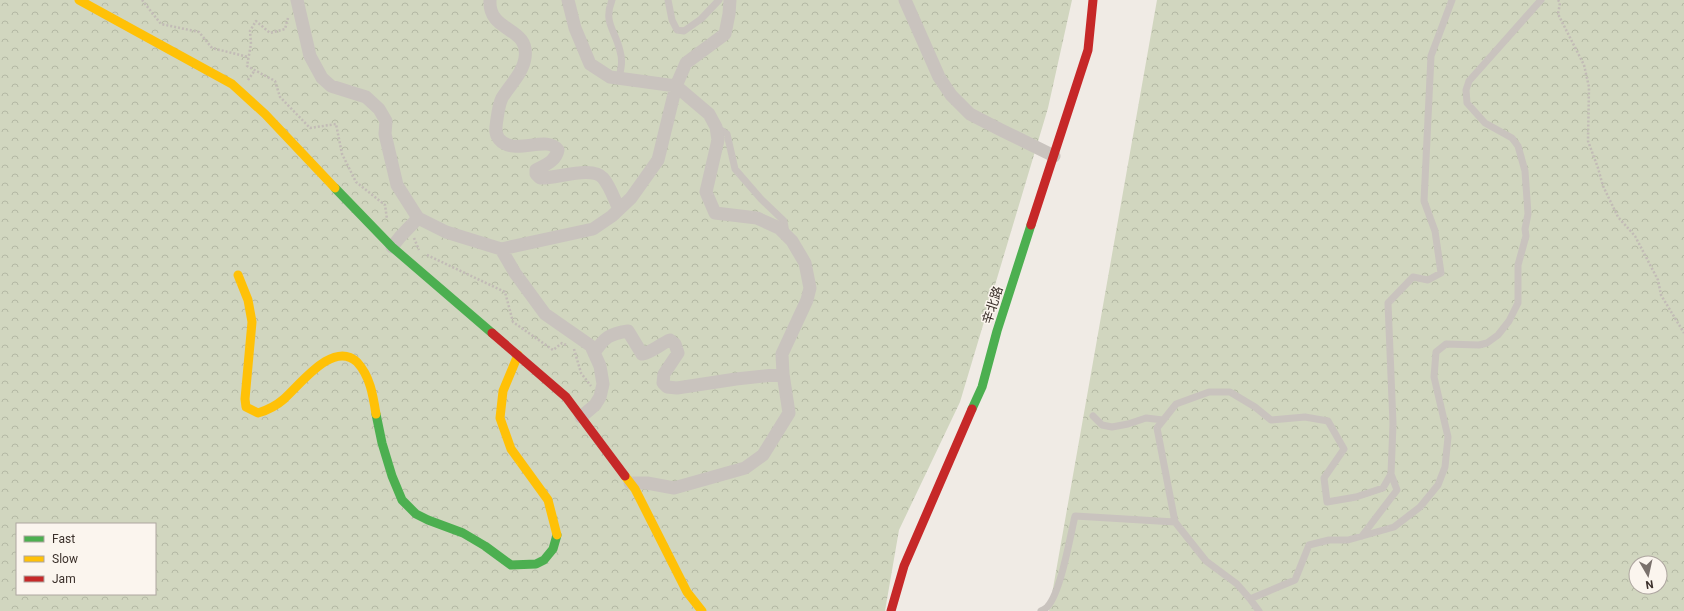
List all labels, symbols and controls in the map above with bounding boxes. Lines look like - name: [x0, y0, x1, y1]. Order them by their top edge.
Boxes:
- street label: 辛北路: [979, 284, 1006, 326]
- legend: [16, 523, 156, 595]
- text: Fast: [52, 532, 75, 546]
- text: Slow: [52, 552, 78, 566]
- north arrow: [1628, 555, 1668, 595]
- text: Jam: [52, 572, 76, 586]
- text: N: [1644, 577, 1654, 591]

